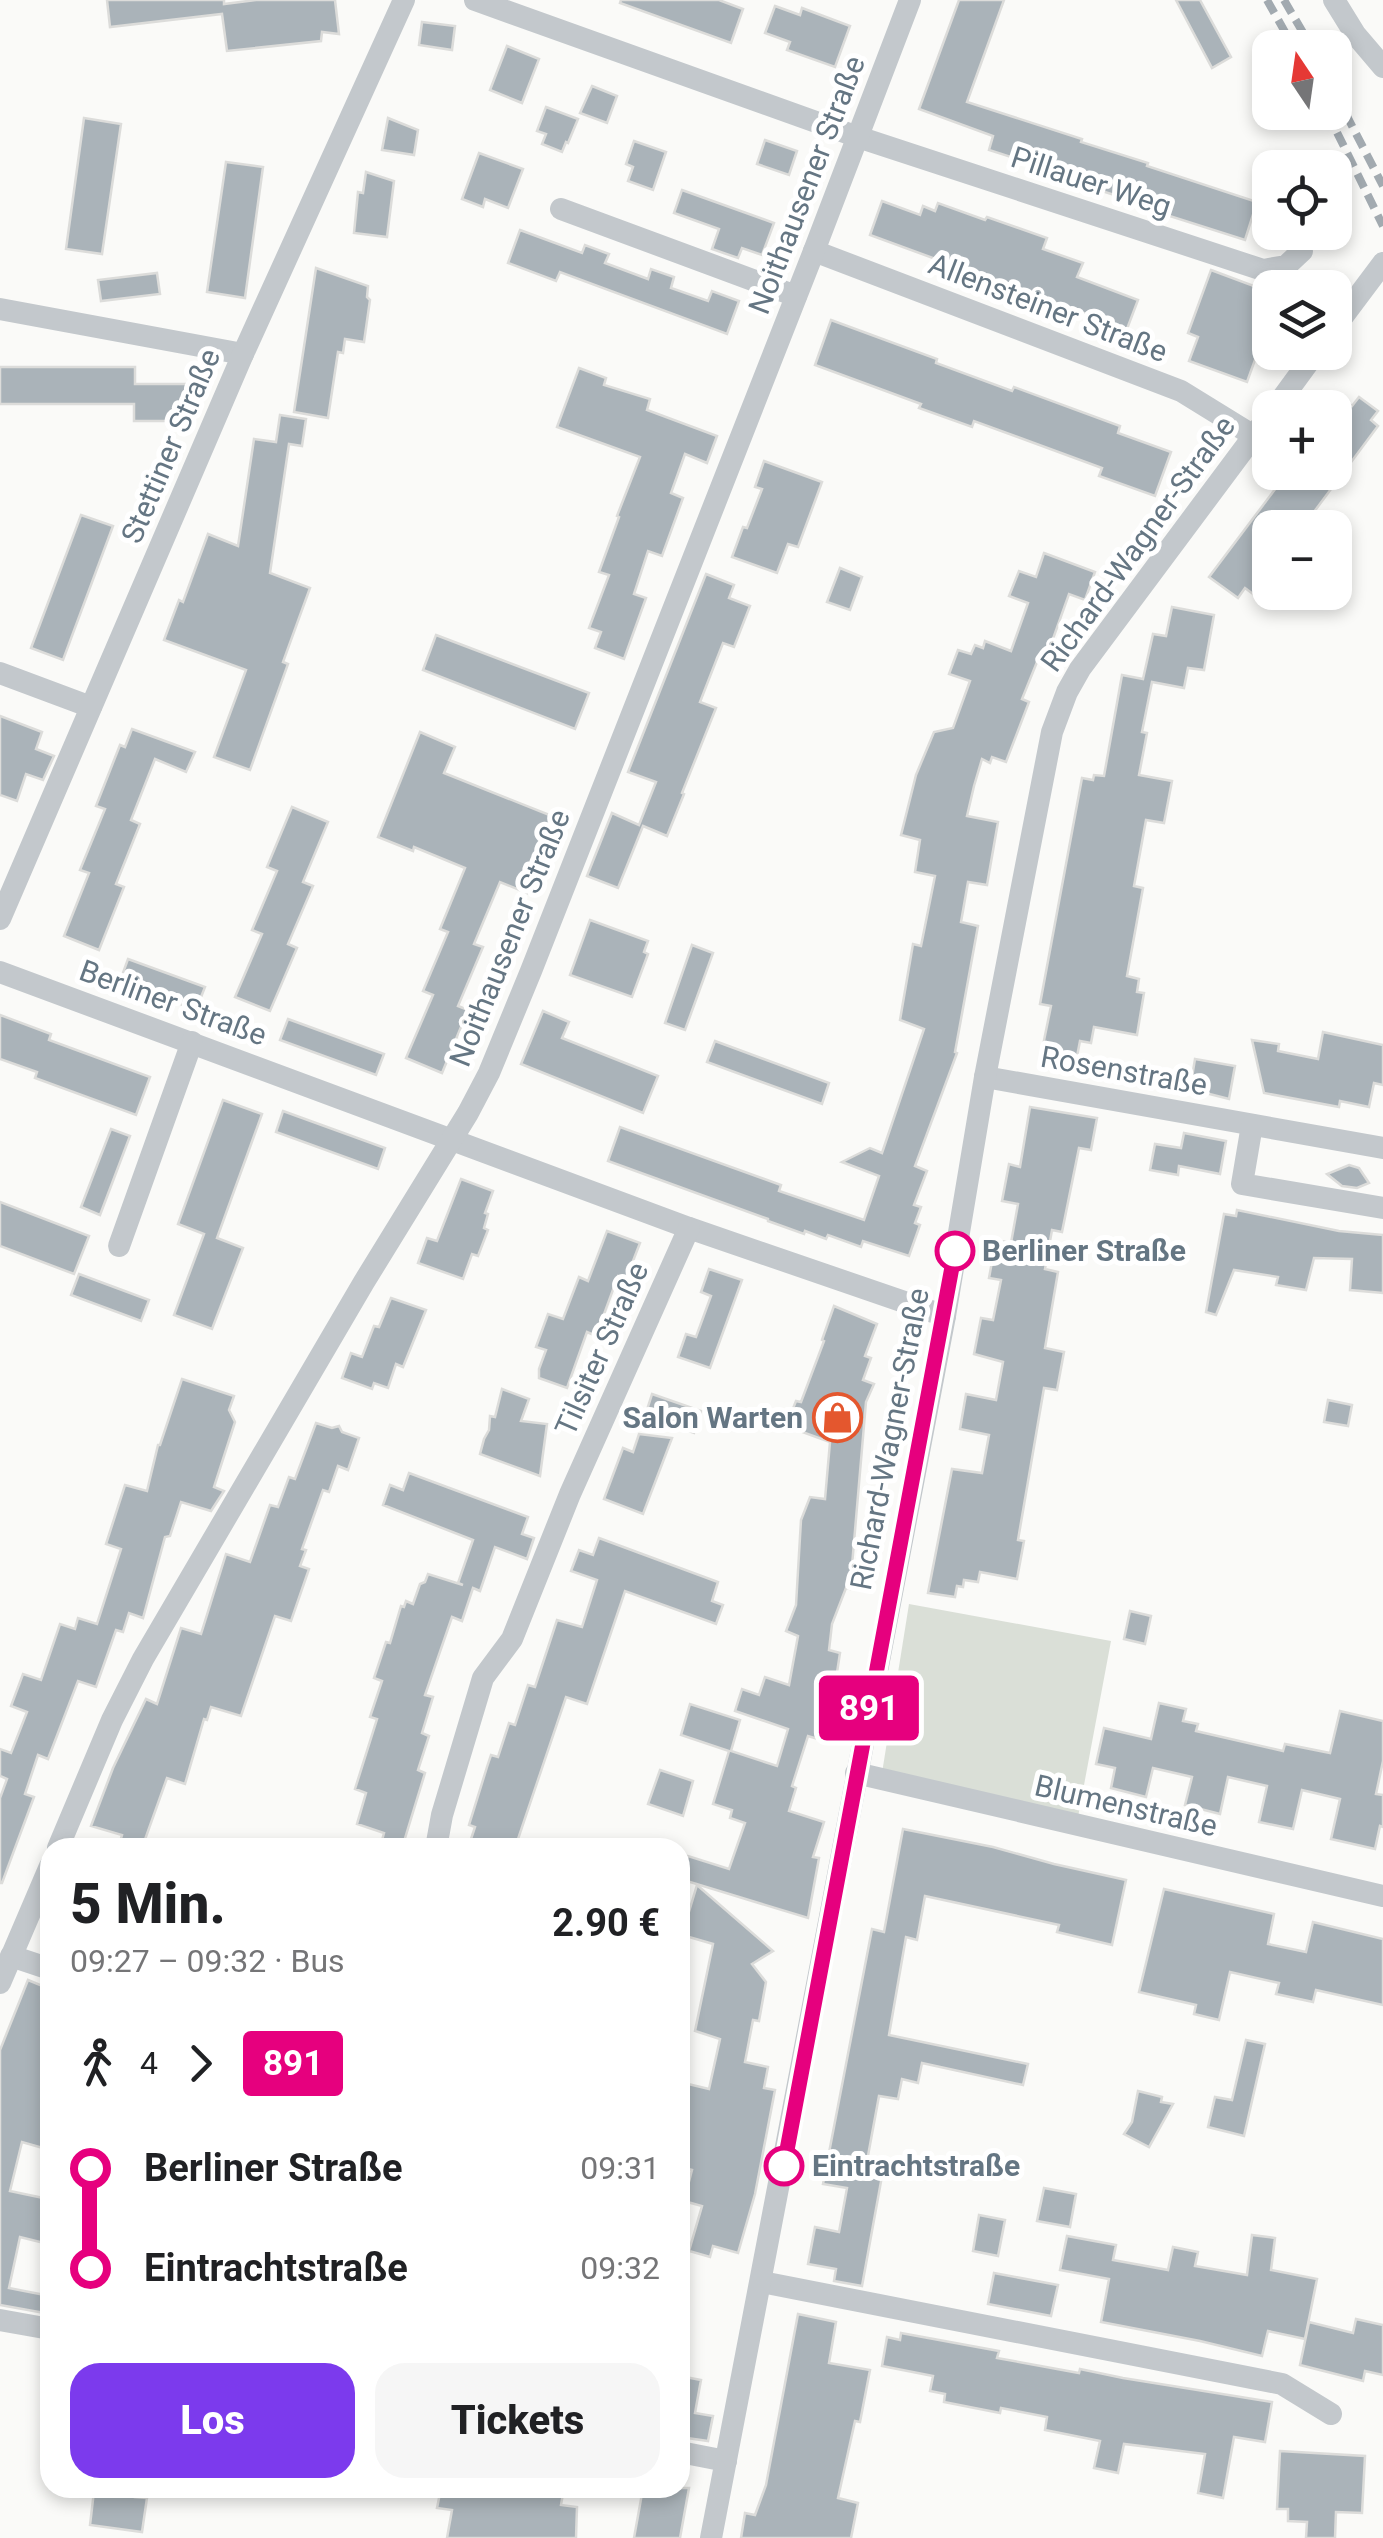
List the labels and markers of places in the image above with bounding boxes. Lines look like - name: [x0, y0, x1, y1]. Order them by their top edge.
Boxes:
- marker: Berliner Straße: [936, 1232, 974, 1270]
- place label: Berliner Straße: [982, 1233, 1186, 1268]
- shop icon: Salon Warten: [812, 1392, 864, 1444]
- place label: Salon Warten: [623, 1400, 803, 1435]
- marker: Eintrachtstraße: [765, 2147, 803, 2185]
- place label: Eintrachtstraße: [812, 2148, 1020, 2183]

